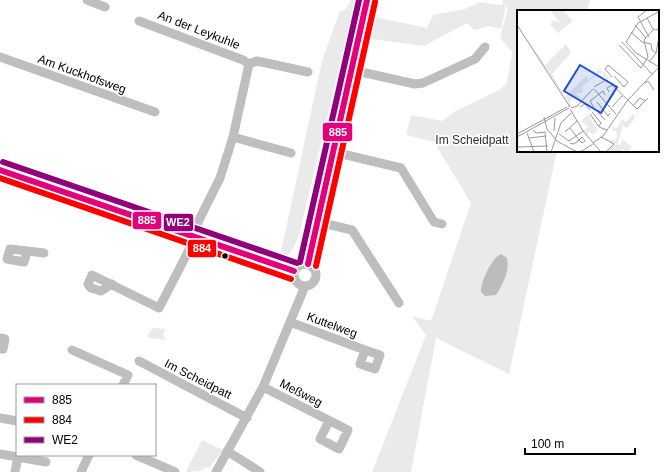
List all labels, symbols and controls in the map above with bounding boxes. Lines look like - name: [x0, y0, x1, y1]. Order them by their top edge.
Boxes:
- street label: An der Leykuhle: [156, 8, 242, 52]
- inset map: [517, 10, 659, 152]
- street label: Am Kuckhofsweg: [36, 52, 128, 96]
- line badge: 885: [322, 122, 353, 142]
- text: 885: [329, 126, 347, 138]
- park label: Im Scheidpatt: [435, 133, 509, 147]
- line badge: 885: [132, 211, 162, 230]
- line badge: WE2: [163, 213, 194, 232]
- text: 885: [138, 214, 156, 226]
- text: WE2: [166, 216, 190, 228]
- line badge: 884: [187, 239, 217, 258]
- text: 884: [193, 242, 212, 254]
- unlabelled marker: [220, 251, 230, 261]
- street label: Kuttelweg: [305, 309, 359, 341]
- street label: Im Scheidpatt: [162, 356, 234, 402]
- street label: Meßweg: [277, 376, 325, 410]
- legend: [16, 384, 156, 456]
- text: 885: [52, 393, 72, 407]
- text: 884: [52, 413, 72, 427]
- scale bar: [525, 430, 635, 456]
- text: WE2: [52, 433, 78, 447]
- text: 100 m: [531, 437, 564, 451]

